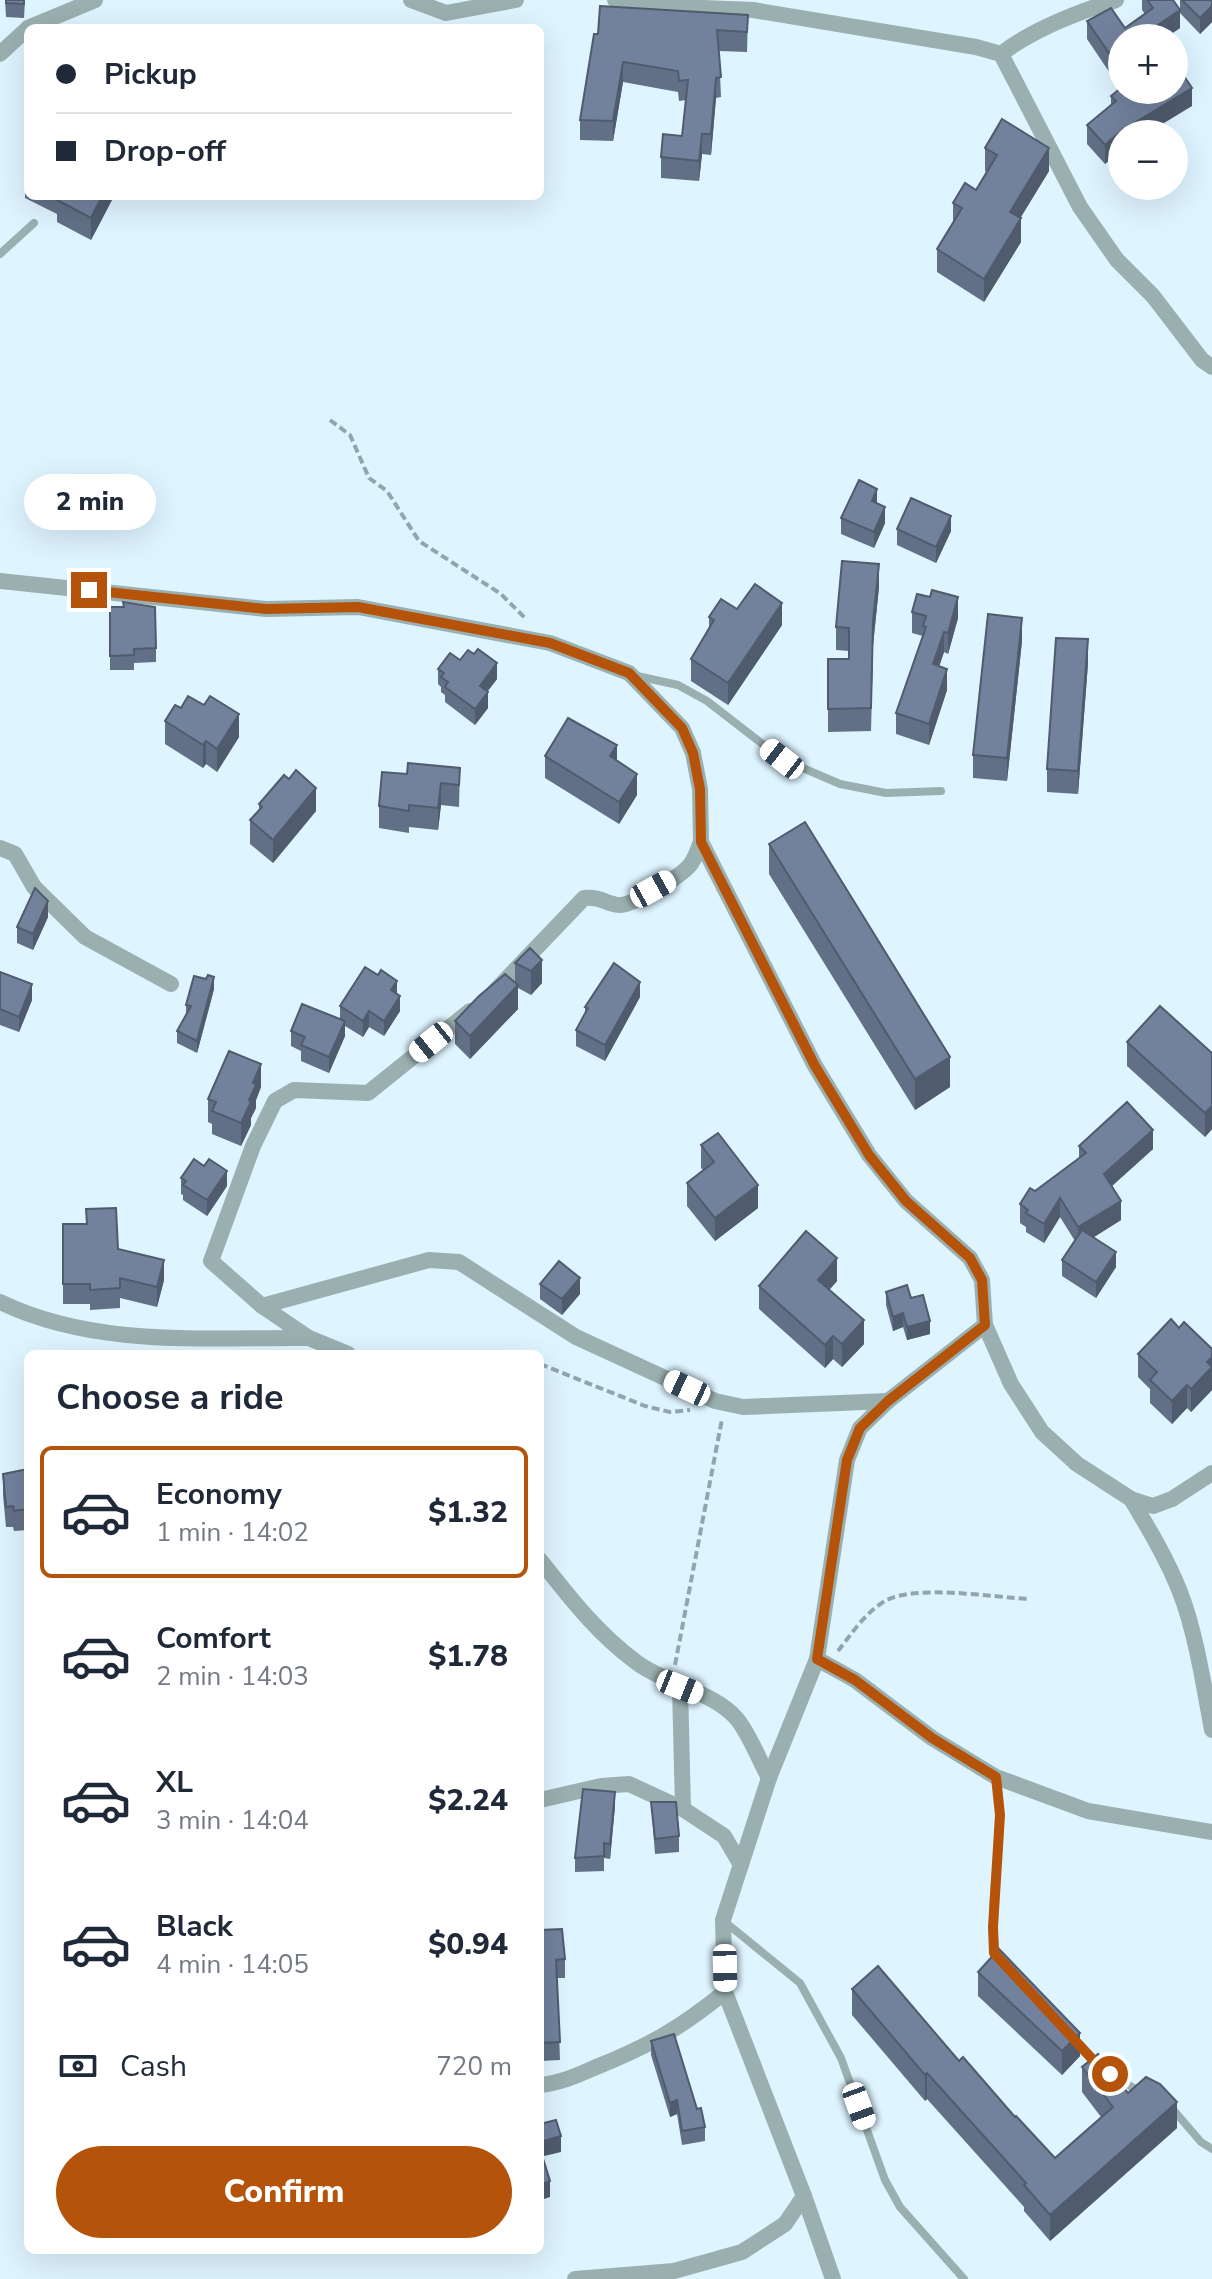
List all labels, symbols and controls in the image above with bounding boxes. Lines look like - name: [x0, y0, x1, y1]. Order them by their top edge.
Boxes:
- map controls: [1108, 24, 1188, 200]
- button: +: [1108, 24, 1188, 104]
- text: Pickup: [104, 54, 197, 95]
- button: −: [1108, 120, 1188, 200]
- text: Drop-off: [104, 131, 226, 172]
- callout: 2 min: [23, 474, 155, 530]
- text: 2 min: [56, 484, 124, 519]
- route end: [71, 572, 107, 608]
- car: [756, 735, 808, 783]
- car: [626, 867, 680, 911]
- car: [405, 1018, 457, 1066]
- car: [660, 1367, 714, 1409]
- text: Choose a ride: [56, 1373, 284, 1422]
- text: Economy: [156, 1474, 282, 1515]
- icon: car: [60, 1476, 132, 1548]
- text: $1.32: [428, 1492, 508, 1533]
- text: 1 min · 14:02: [156, 1515, 309, 1550]
- text: Comfort: [156, 1618, 271, 1659]
- icon: car: [60, 1620, 132, 1692]
- text: $1.78: [428, 1636, 508, 1677]
- text: 2 min · 14:03: [156, 1659, 309, 1694]
- car: [653, 1667, 707, 1707]
- text: XL: [156, 1762, 193, 1803]
- icon: car: [60, 1764, 132, 1836]
- text: $2.24: [428, 1780, 508, 1821]
- text: 3 min · 14:04: [156, 1803, 309, 1838]
- text: Black: [156, 1906, 233, 1947]
- icon: car: [60, 1908, 132, 1980]
- text: $0.94: [428, 1924, 508, 1965]
- car: [713, 1944, 737, 1992]
- text: 4 min · 14:05: [156, 1947, 309, 1982]
- icon: cash: [56, 2044, 100, 2088]
- text: Cash: [120, 2046, 187, 2087]
- text: 720 m: [436, 2049, 512, 2084]
- route start: [1092, 2056, 1128, 2092]
- car: [840, 2079, 878, 2133]
- button: Confirm: [56, 2146, 512, 2238]

